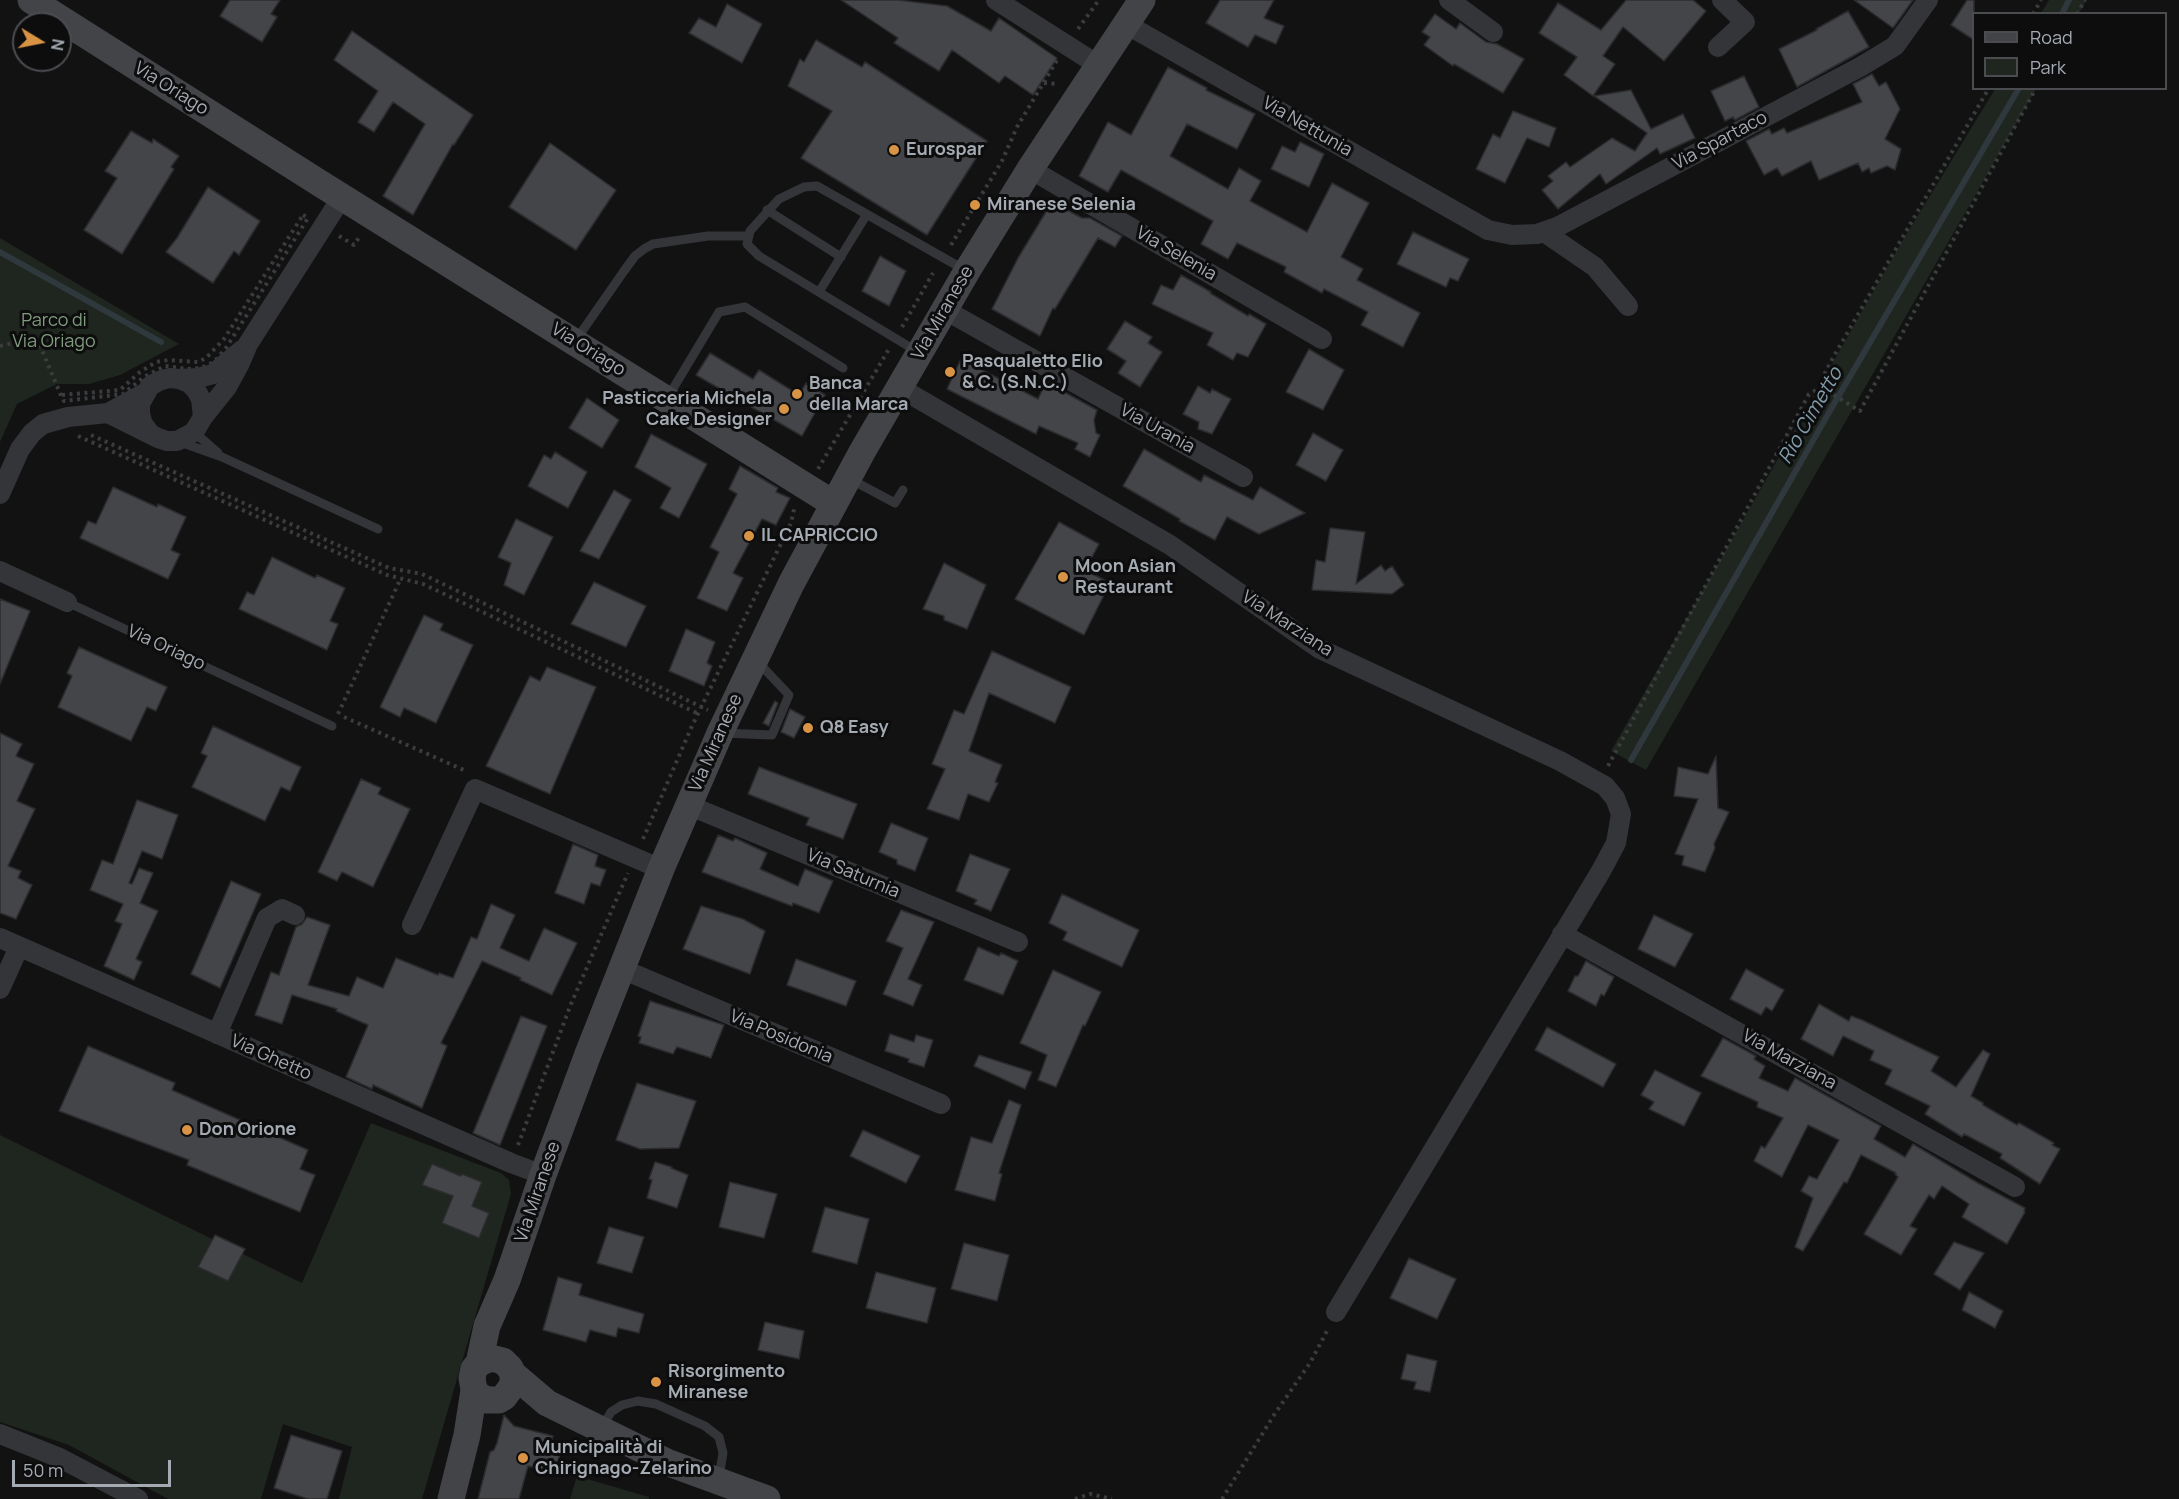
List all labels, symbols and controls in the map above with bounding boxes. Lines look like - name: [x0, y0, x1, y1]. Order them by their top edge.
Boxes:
- north arrow: [12, 12, 72, 72]
- legend: [1972, 12, 2167, 90]
- text: Road: [2030, 25, 2073, 49]
- text: N: [46, 37, 70, 52]
- text: Park: [2030, 55, 2066, 79]
- street label: Via Oriago: [130, 58, 212, 120]
- street label: Via Nettunia: [1258, 93, 1356, 161]
- street label: Via Spartaco: [1669, 107, 1771, 175]
- place label: Eurospar: [906, 139, 984, 161]
- marker: Eurospar: [887, 143, 901, 157]
- place label: Miranese Selenia: [987, 194, 1136, 216]
- marker: Miranese Selenia: [968, 198, 982, 212]
- street label: Via Selenia: [1132, 222, 1220, 286]
- street label: Via Miranese: [907, 262, 979, 364]
- park label: Parco di Via Oriago: [12, 310, 96, 352]
- street label: Via Oriago: [547, 319, 629, 381]
- place label: Pasqualetto Elio & C. (S.N.C.): [962, 351, 1103, 394]
- water label: Rio Cimetto: [1774, 364, 1848, 468]
- marker: Pasqualetto Elio & C. (S.N.C.): [943, 365, 957, 379]
- place label: Banca della Marca: [809, 373, 908, 416]
- marker: Banca della Marca: [790, 387, 804, 401]
- place label: Pasticceria Michela Cake Designer: [602, 388, 772, 430]
- street label: Via Urania: [1116, 400, 1198, 458]
- marker: Pasticceria Michela Cake Designer: [777, 402, 791, 416]
- place label: IL CAPRICCIO: [761, 525, 878, 547]
- marker: IL CAPRICCIO: [742, 529, 756, 543]
- place label: Moon Asian Restaurant: [1075, 556, 1176, 598]
- marker: Moon Asian Restaurant: [1056, 570, 1070, 584]
- street label: Via Marziana: [1237, 587, 1337, 661]
- street label: Via Oriago: [124, 621, 208, 675]
- street label: Via Miranese: [685, 691, 747, 795]
- place label: Q8 Easy: [820, 717, 888, 739]
- marker: Q8 Easy: [801, 721, 815, 735]
- street label: Via Saturnia: [803, 845, 903, 903]
- street label: Via Posidonia: [726, 1006, 836, 1068]
- street label: Via Marziana: [1738, 1025, 1840, 1095]
- street label: Via Ghetto: [227, 1031, 315, 1085]
- place label: Don Orione: [199, 1119, 296, 1141]
- marker: Don Orione: [180, 1123, 194, 1137]
- street label: Via Miranese: [511, 1139, 565, 1245]
- place label: Risorgimento Miranese: [668, 1361, 785, 1404]
- marker: Risorgimento Miranese: [649, 1375, 663, 1389]
- place label: Municipalità di Chirignago-Zelarino: [535, 1437, 712, 1480]
- scale bar: [15, 1448, 174, 1486]
- marker: Municipalità di Chirignago-Zelarino: [516, 1451, 530, 1465]
- text: 50 m: [23, 1458, 63, 1482]

